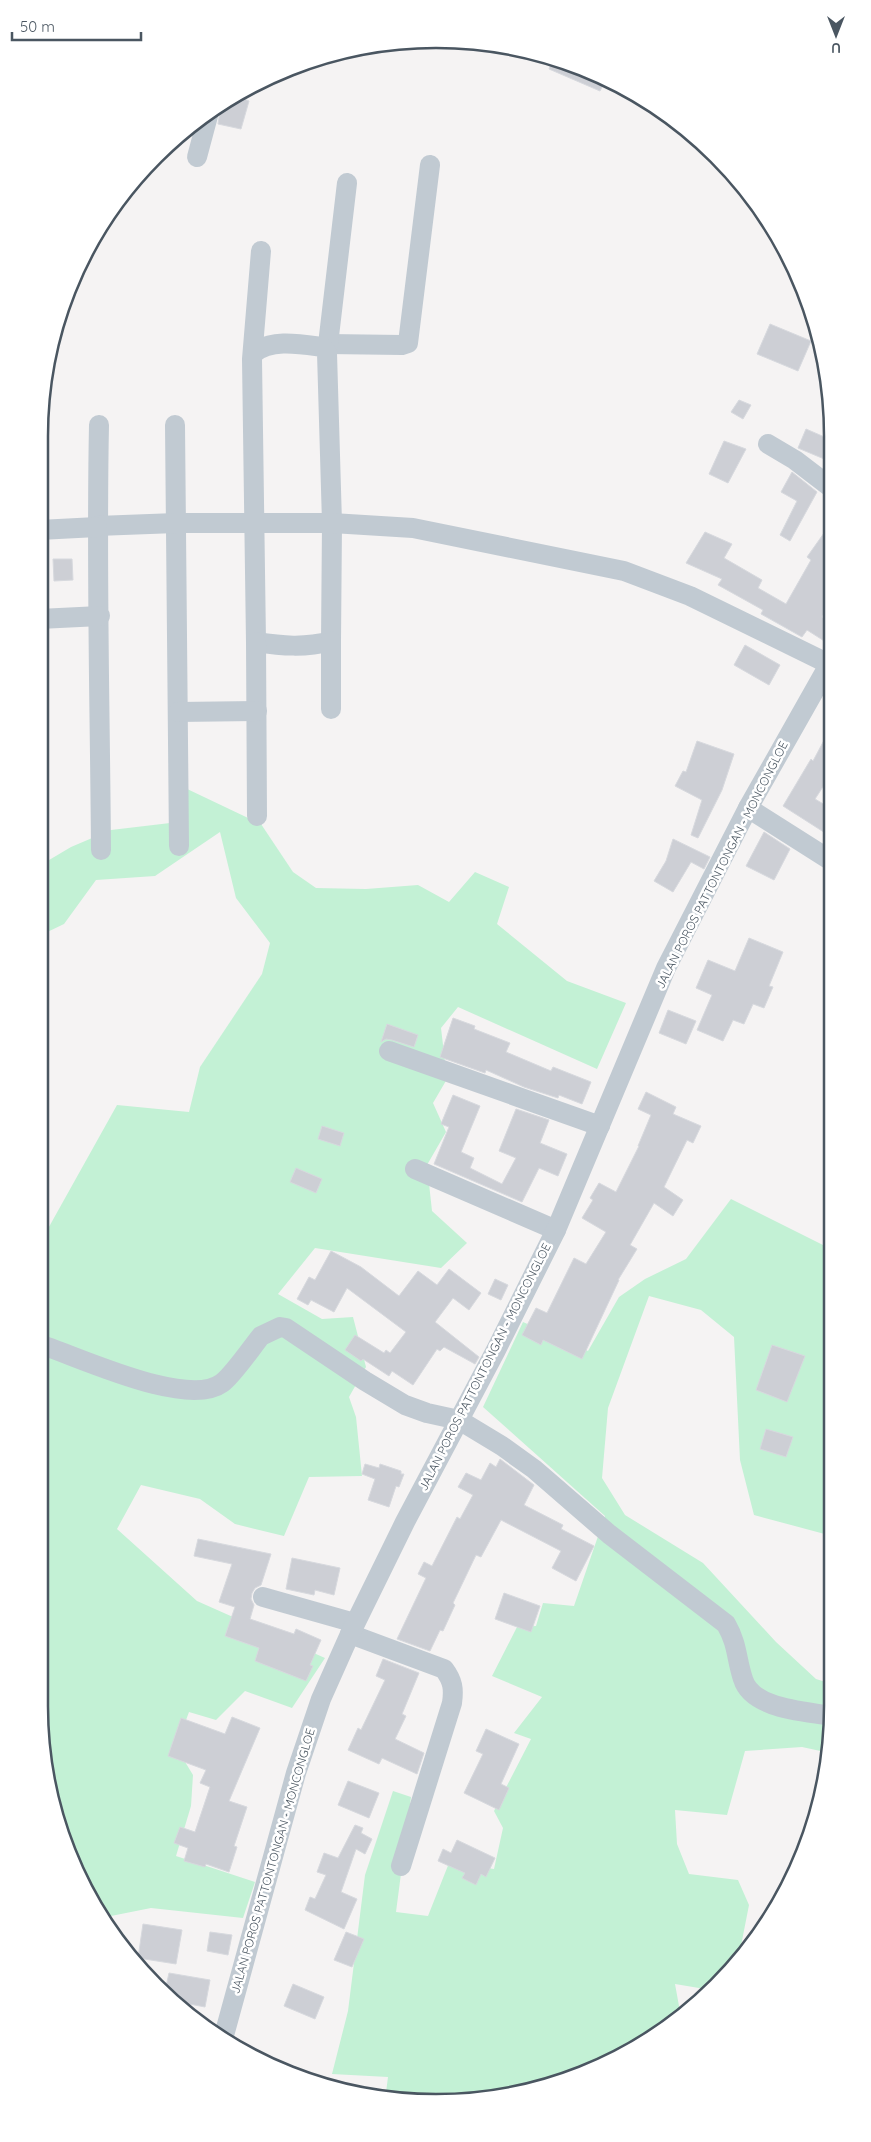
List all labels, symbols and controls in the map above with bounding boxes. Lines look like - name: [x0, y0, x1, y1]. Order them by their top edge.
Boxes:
- scale bar: [12, 10, 141, 42]
- north arrow: [811, 10, 861, 60]
- text: 50 m: [20, 17, 55, 36]
- text: U: [831, 39, 841, 57]
- street label: JALAN POROS PATTONTONGAN - MONCONGLOE: [652, 738, 791, 991]
- street label: JALAN POROS PATTONTONGAN - MONCONGLOE: [415, 1240, 554, 1493]
- street label: JALAN POROS PATTONTONGAN - MONCONGLOE: [227, 1726, 318, 1995]

